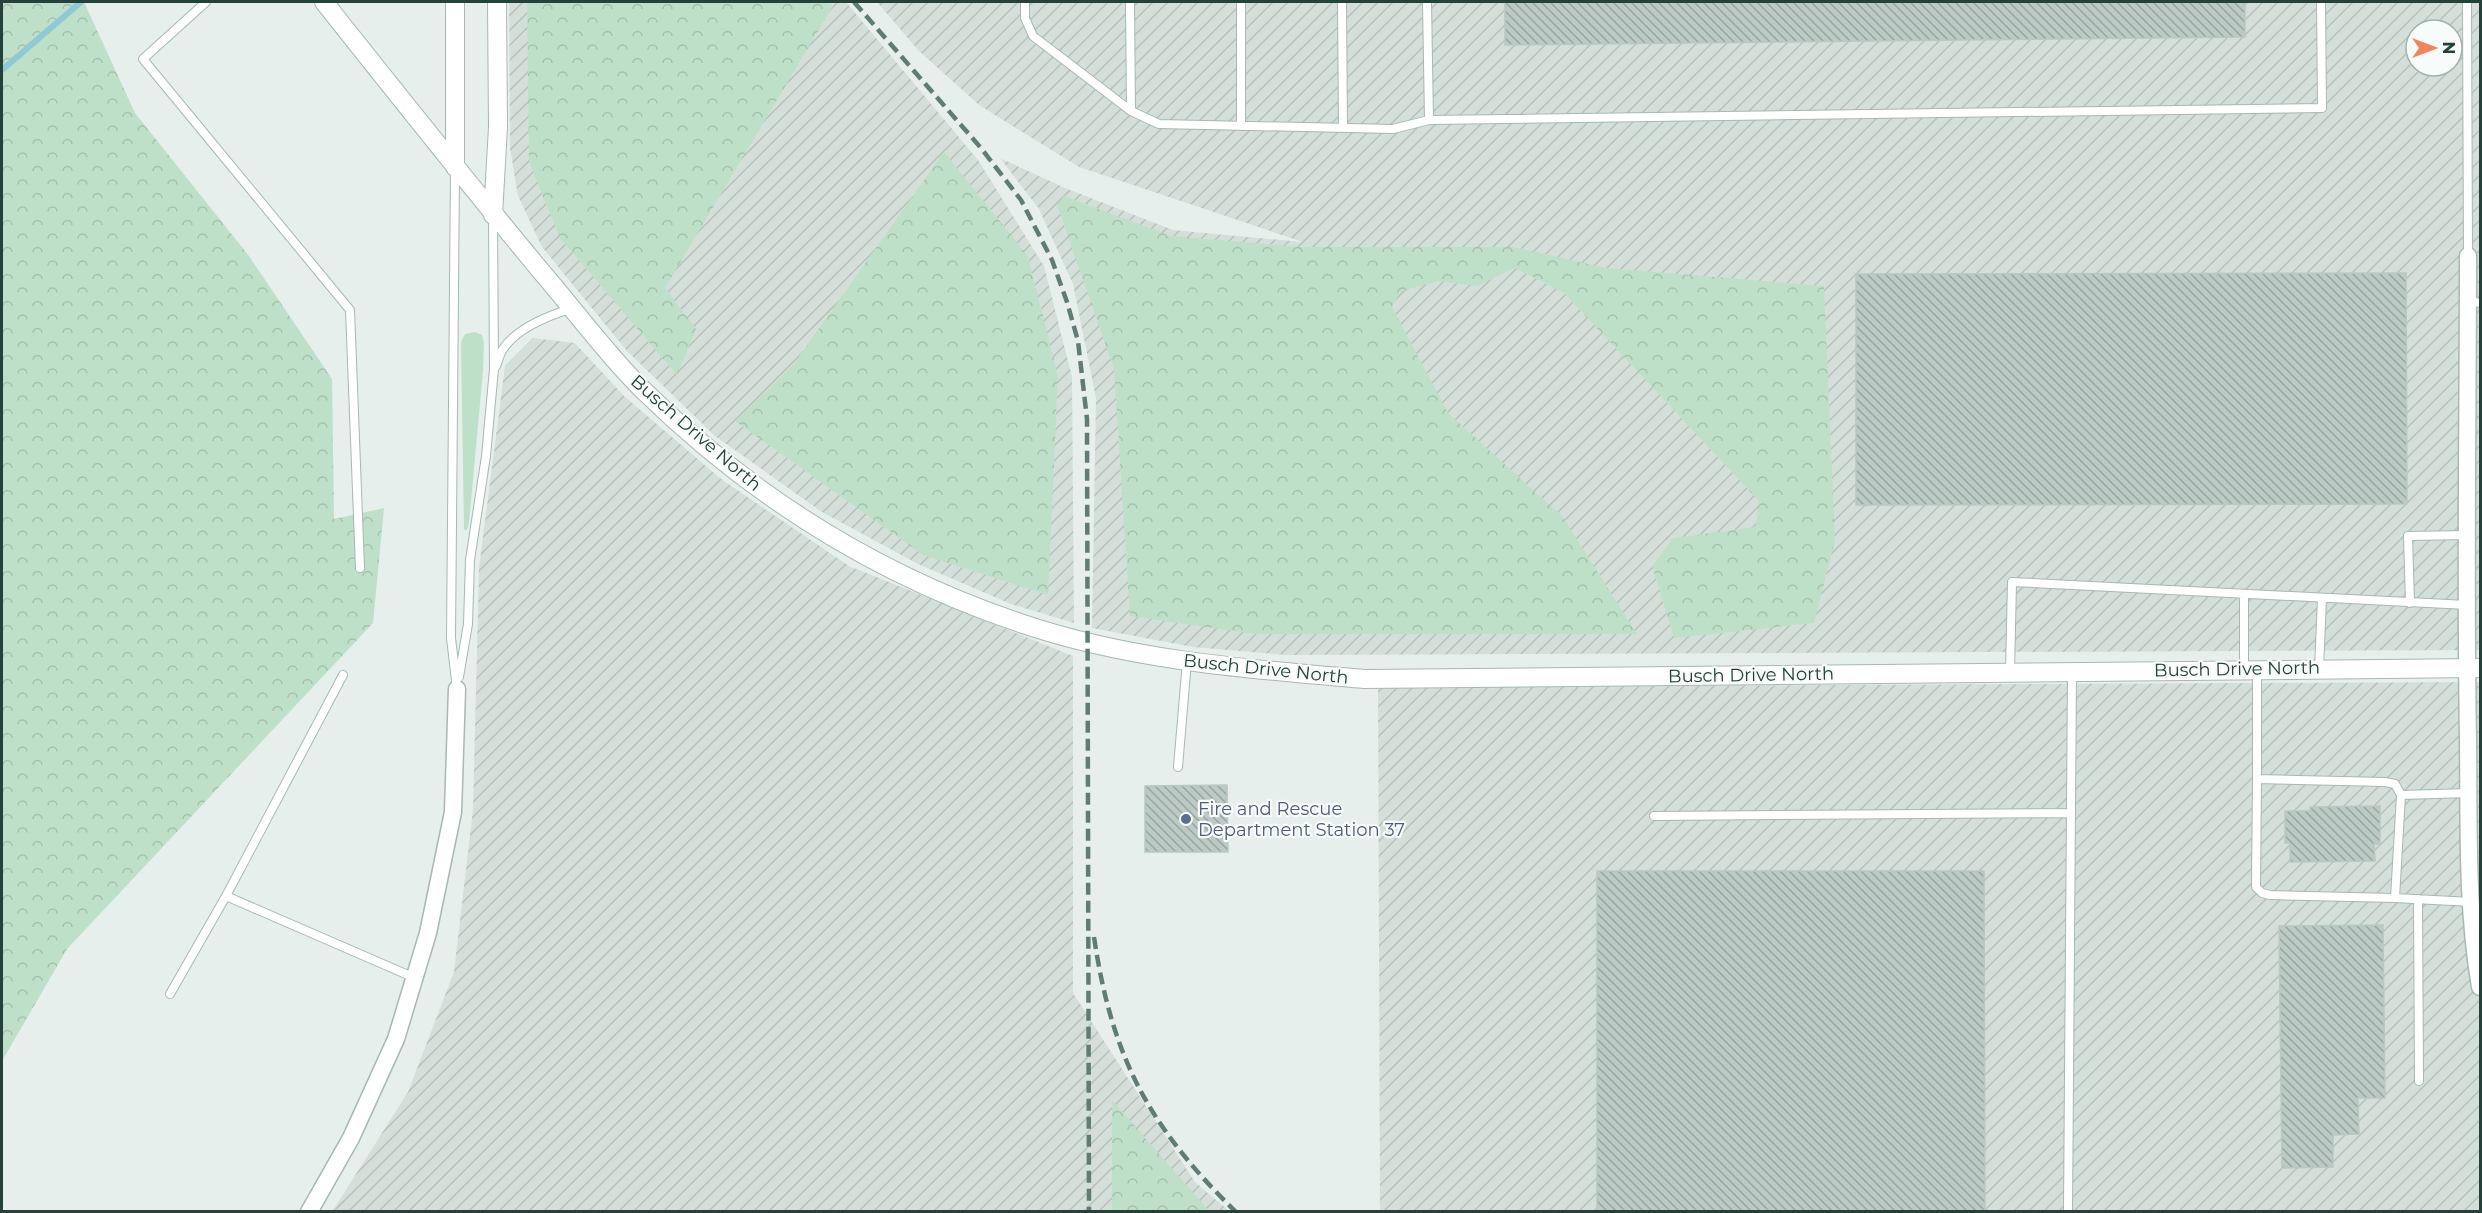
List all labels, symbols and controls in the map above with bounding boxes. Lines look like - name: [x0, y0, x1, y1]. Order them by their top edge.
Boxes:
- north arrow: [2404, 18, 2464, 78]
- text: N: [2439, 42, 2458, 54]
- street label: Busch Drive North: [626, 370, 766, 496]
- street label: Busch Drive North: [1182, 649, 1350, 689]
- street label: Busch Drive North: [2154, 657, 2320, 681]
- street label: Busch Drive North: [1668, 663, 1834, 687]
- place label: Fire and Rescue Department Station 37: [1198, 798, 1405, 841]
- marker: Fire and Rescue Department Station 37: [1179, 812, 1193, 826]

